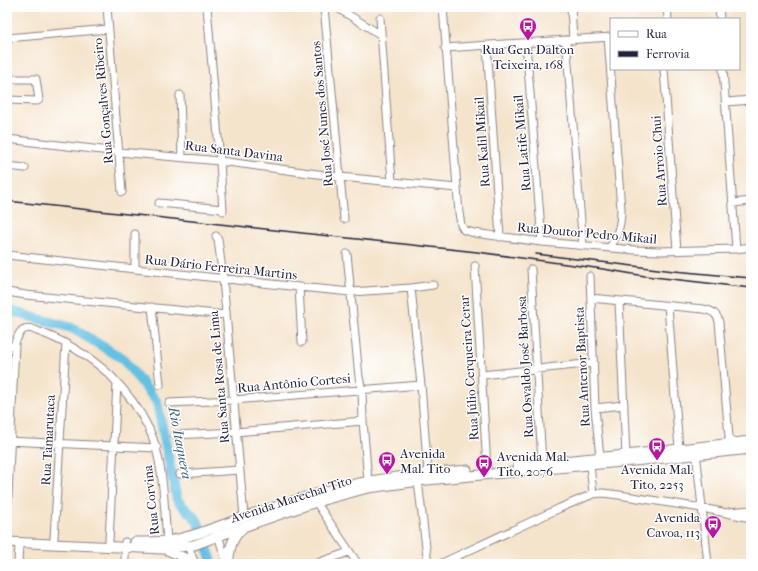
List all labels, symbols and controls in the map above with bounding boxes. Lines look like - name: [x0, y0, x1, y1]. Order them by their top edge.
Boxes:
- bus stop icon: Rua Gen. Dalton Teixeira, 168: [518, 16, 538, 41]
- legend: [610, 18, 740, 70]
- text: Rua: [646, 27, 667, 41]
- street label: Rua Gonçalves Ribeiro: [90, 37, 117, 165]
- street label: Rua José Nunes dos Santos: [308, 40, 336, 188]
- place label: Rua Gen. Dalton Teixeira, 168: [482, 42, 574, 72]
- text: Ferrovia: [646, 47, 690, 61]
- street label: Rua Latife Mikail: [510, 94, 534, 192]
- street label: Rua Kalil Mikail: [471, 96, 493, 188]
- street label: Rua Arroio Chui: [648, 115, 670, 207]
- street label: Rua Santa Davina: [184, 138, 285, 165]
- street label: Rua Doutor Pedro Mikail: [516, 219, 658, 247]
- street label: Rua Dário Ferreira Martins: [144, 252, 298, 282]
- street label: Rua Júlio Cerqueira Cerar: [456, 294, 482, 441]
- street label: Rua Osvaldo José Barbosa: [514, 295, 536, 438]
- street label: Rua Antenor Baptista: [571, 306, 593, 427]
- street label: Rua Santa Rosa de Lima: [206, 309, 232, 444]
- street label: Rua Antônio Cortesi: [237, 371, 351, 395]
- street label: Rua Tamarutaca: [38, 393, 58, 486]
- water label: Rio Itaquera: [164, 404, 195, 481]
- bus stop icon: Avenida Mal. Tito, 2253: [647, 436, 667, 461]
- place label: Avenida Mal. Tito: [399, 446, 451, 476]
- place label: Avenida Mal. Tito, 2076: [496, 449, 569, 479]
- bus stop icon: Avenida Mal. Tito: [377, 450, 397, 475]
- bus stop icon: Avenida Mal. Tito, 2076: [474, 453, 494, 478]
- place label: Avenida Mal. Tito, 2253: [620, 462, 693, 492]
- street label: Rua Corvina: [140, 463, 162, 536]
- street label: Avenida Marechal Tito: [227, 472, 354, 526]
- place label: Avenida Cavoa, 113: [646, 510, 701, 540]
- bus stop icon: Avenida Cavoa, 113: [703, 514, 723, 539]

